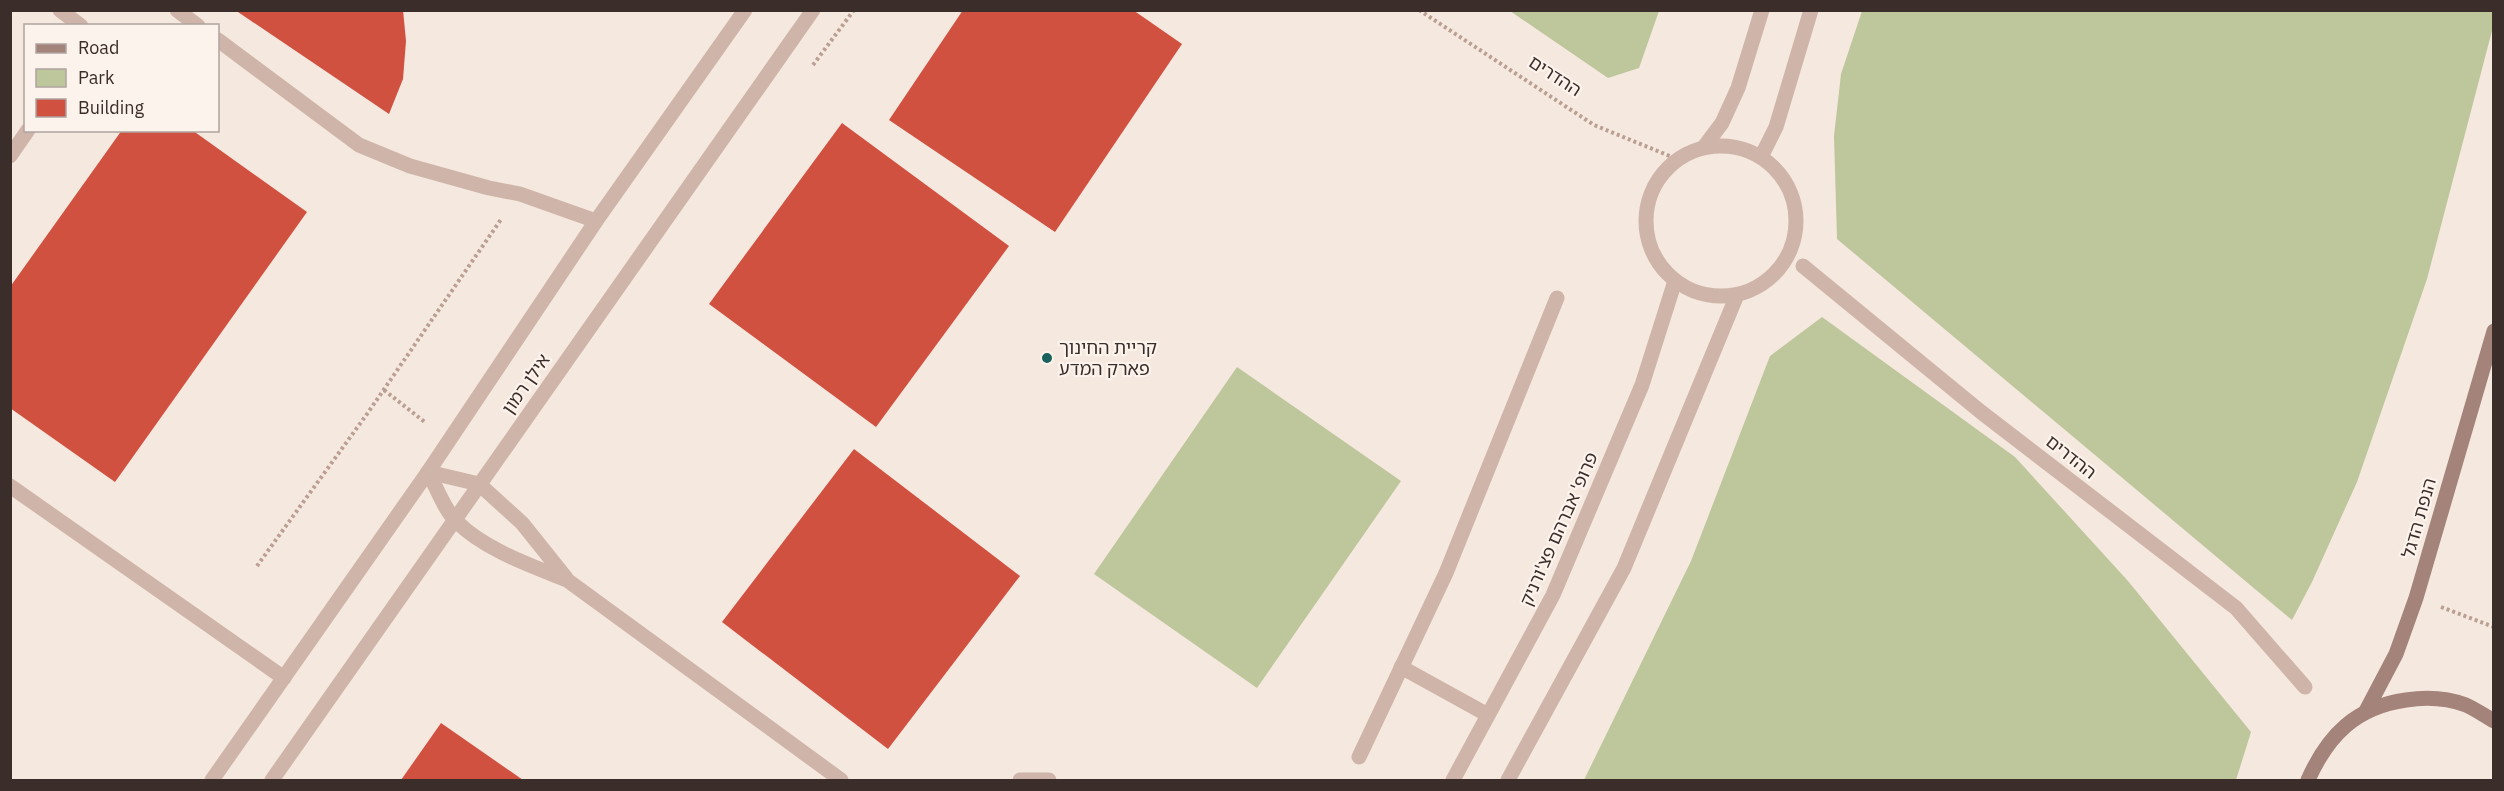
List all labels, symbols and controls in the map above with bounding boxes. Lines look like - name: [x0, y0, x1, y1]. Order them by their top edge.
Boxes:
- legend: [24, 24, 219, 132]
- text: Road: [78, 36, 119, 59]
- street label: ההדרים: [1525, 50, 1586, 101]
- text: Park: [78, 66, 115, 89]
- text: Building: [78, 96, 145, 119]
- place label: קריית החינוך פארק המדע: [1059, 336, 1157, 380]
- street label: אילן רמון: [497, 349, 555, 418]
- marker: קריית החינוך פארק המדע: [1040, 351, 1054, 365]
- street label: ההדרים: [2041, 430, 2101, 484]
- street label: פרופ' אברהם פצ'ורניק: [1514, 448, 1603, 609]
- street label: הנפת הדגל: [2396, 475, 2441, 561]

